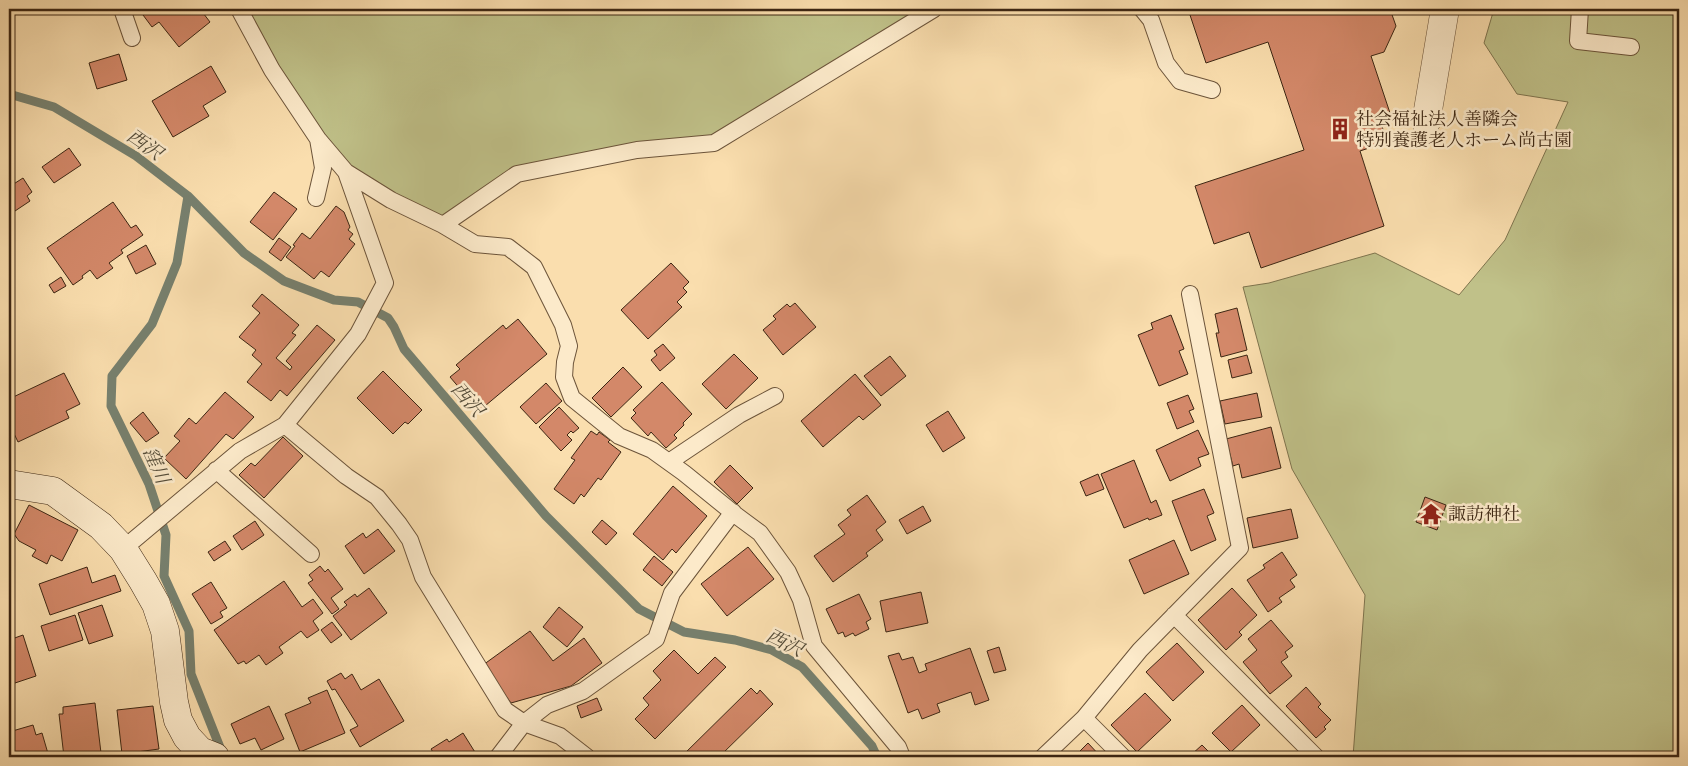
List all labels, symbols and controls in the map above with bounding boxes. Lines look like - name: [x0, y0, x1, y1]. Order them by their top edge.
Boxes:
- place label: 社会福祉法人善隣会 特別養護老人ホーム尚古園: [1356, 107, 1572, 153]
- building icon: 社会福祉法人善隣会 特別養護老人ホーム尚古園: [1327, 116, 1353, 142]
- water label: 西沢: [121, 123, 169, 168]
- water label: 西沢: [445, 377, 491, 424]
- water label: 窪川: [136, 443, 177, 490]
- temple icon: 諏訪神社: [1418, 501, 1444, 527]
- place label: 諏訪神社: [1448, 502, 1520, 527]
- water label: 西沢: [762, 623, 809, 664]

